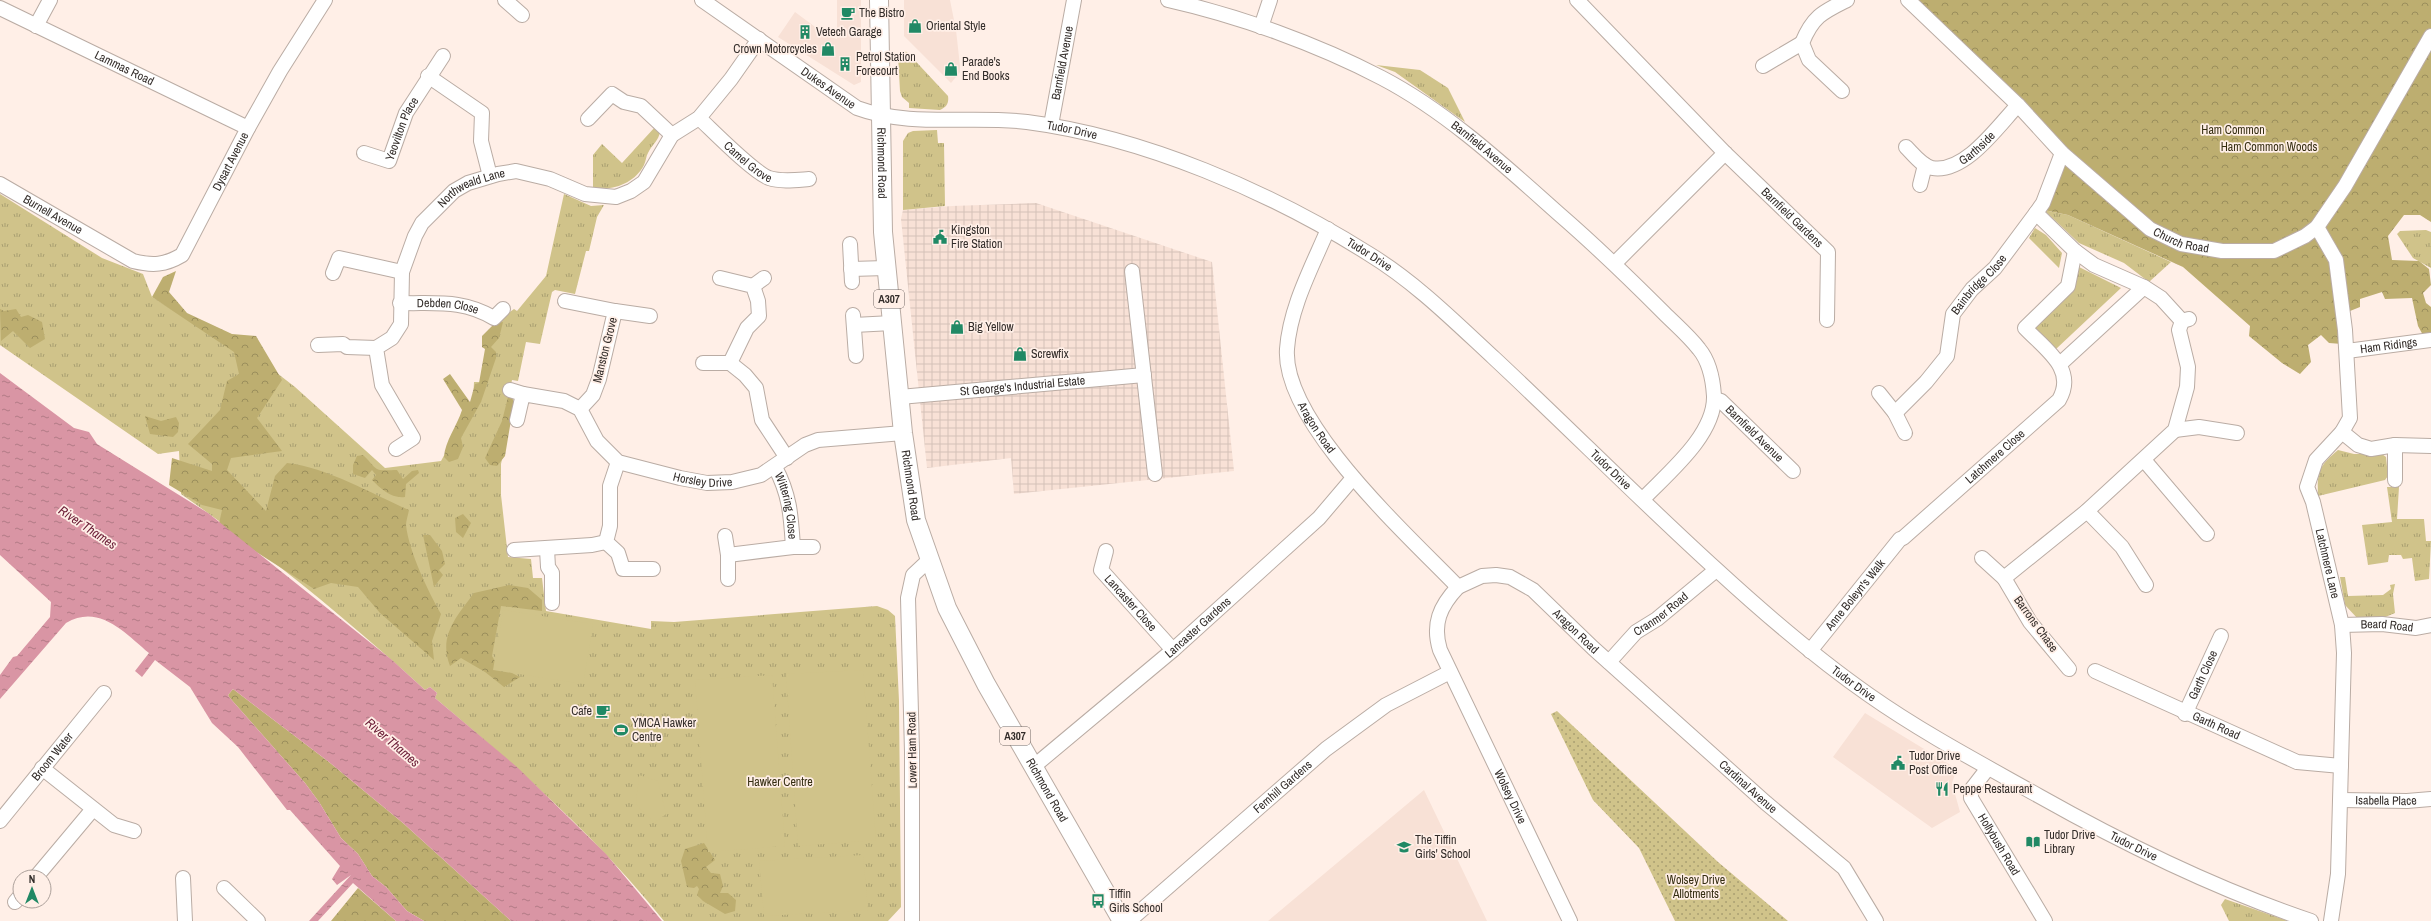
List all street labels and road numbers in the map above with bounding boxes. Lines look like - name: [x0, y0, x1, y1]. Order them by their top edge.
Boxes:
- street label: Barnfield Avenue: [1048, 25, 1077, 101]
- street label: Lammas Road: [92, 47, 157, 89]
- street label: Dukes Avenue: [798, 63, 859, 113]
- street label: Yeovilton Place: [382, 94, 422, 163]
- street label: Tudor Drive: [1046, 117, 1099, 143]
- street label: Barnfield Avenue: [1448, 117, 1516, 177]
- street label: Richmond Road: [873, 127, 890, 199]
- street label: Garthside: [1956, 128, 1999, 169]
- street label: Dysart Avenue: [209, 129, 252, 194]
- street label: Camel Grove: [720, 138, 774, 186]
- street label: Northweald Lane: [434, 165, 506, 211]
- street label: Barnfield Gardens: [1758, 184, 1827, 251]
- street label: Burnell Avenue: [20, 191, 85, 238]
- street label: Church Road: [2151, 224, 2210, 257]
- street label: Tudor Drive: [1344, 234, 1395, 275]
- street label: Bainbridge Close: [1947, 251, 2010, 318]
- road number: A307: [874, 290, 904, 308]
- street label: Debden Close: [417, 295, 481, 318]
- street label: Manston Grove: [589, 315, 621, 385]
- street label: Ham Ridings: [2359, 334, 2418, 357]
- street label: St George's Industrial Estate: [959, 372, 1086, 400]
- street label: Aragon Road: [1294, 398, 1339, 457]
- street label: Barnfield Avenue: [1722, 402, 1787, 465]
- street label: Latchmere Close: [1962, 426, 2028, 487]
- street label: Tudor Drive: [1587, 446, 1635, 493]
- street label: Richmond Road: [898, 449, 924, 522]
- street label: Horsley Drive: [671, 469, 733, 491]
- street label: Wittering Close: [771, 470, 800, 540]
- street label: Latchmere Lane: [2312, 527, 2343, 600]
- street label: Anne Boleyn's Walk: [1821, 556, 1889, 635]
- street label: Lancaster Close: [1101, 571, 1160, 635]
- street label: Cranmer Road: [1630, 588, 1692, 640]
- street label: Lancaster Gardens: [1161, 593, 1234, 662]
- street label: Barrons Chase: [2010, 593, 2062, 655]
- street label: Aragon Road: [1549, 605, 1602, 657]
- street label: Beard Road: [2360, 616, 2414, 636]
- street label: Garth Close: [2185, 648, 2221, 702]
- street label: Tudor Drive: [1828, 662, 1879, 705]
- street label: Garth Road: [2190, 708, 2243, 743]
- street label: Lower Ham Road: [903, 712, 921, 788]
- road number: A307: [1000, 727, 1030, 745]
- street label: Broom Water: [28, 729, 77, 784]
- street label: Richmond Road: [1022, 755, 1072, 825]
- street label: Fernhill Gardens: [1250, 757, 1315, 817]
- street label: Cardinal Avenue: [1715, 757, 1780, 817]
- street label: Wolsey Drive: [1490, 767, 1530, 826]
- street label: Isabella Place: [2355, 792, 2417, 809]
- street label: Hollybush Road: [1974, 811, 2024, 878]
- street label: Tudor Drive: [2107, 828, 2160, 865]

